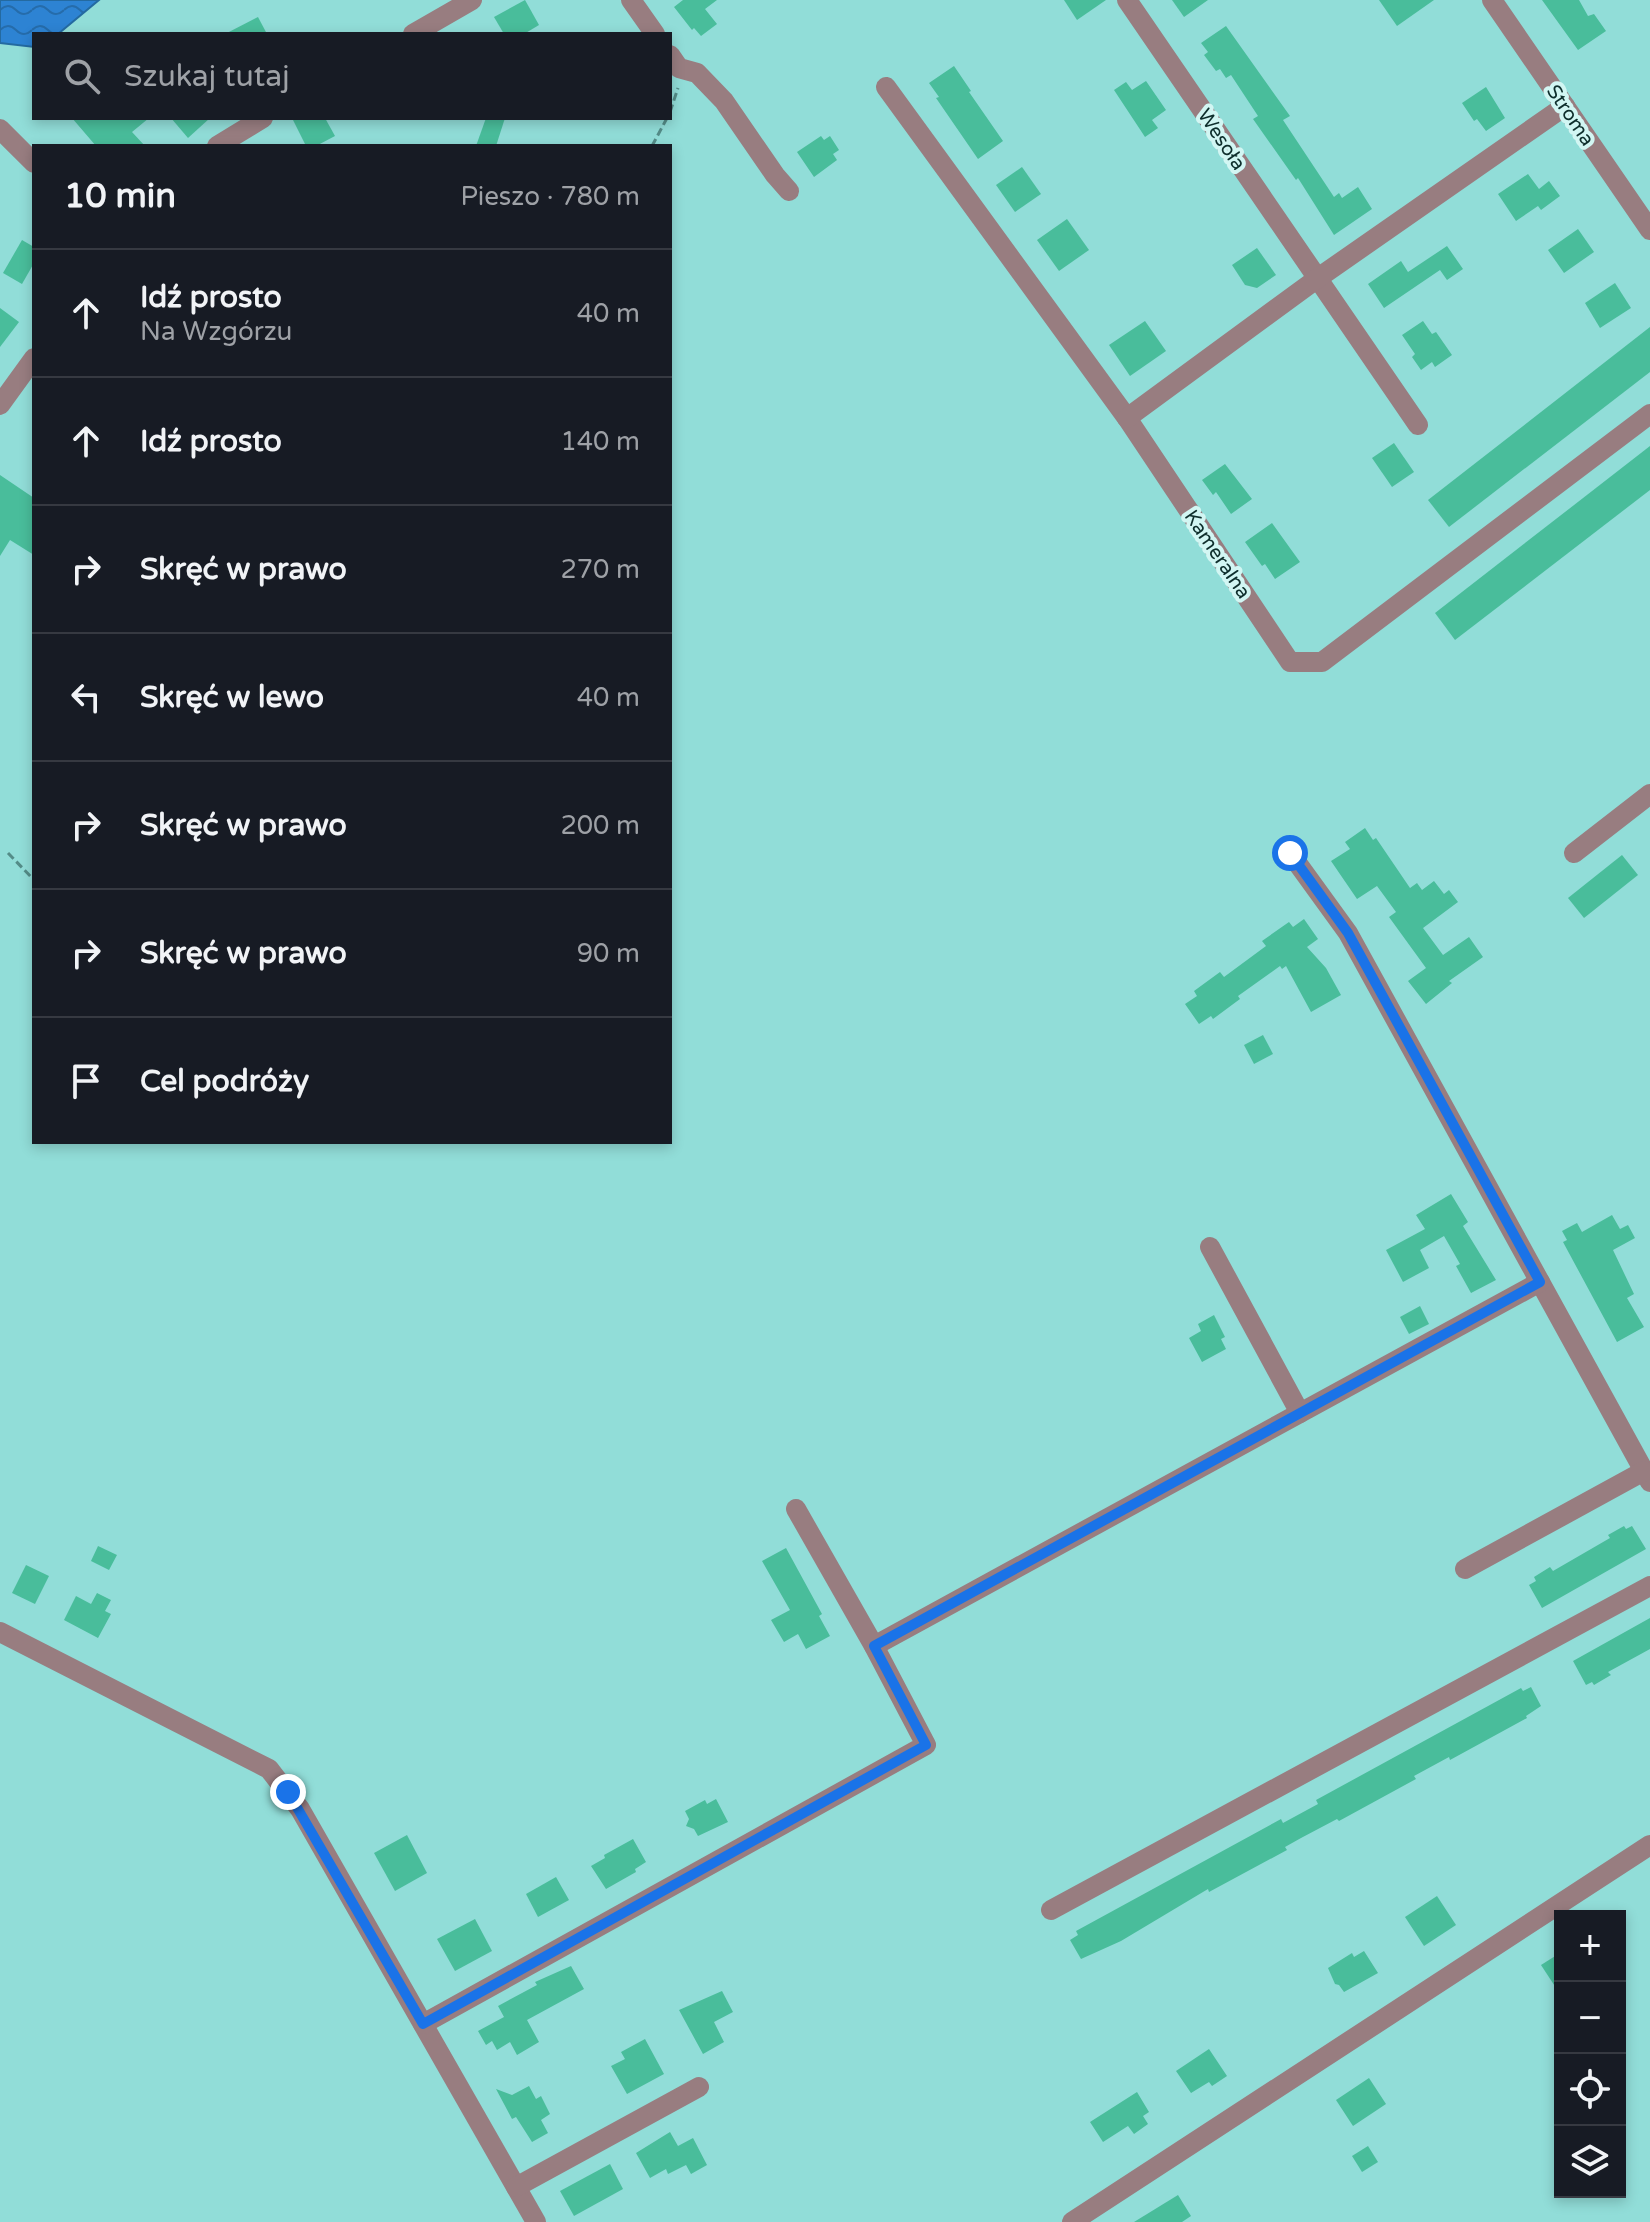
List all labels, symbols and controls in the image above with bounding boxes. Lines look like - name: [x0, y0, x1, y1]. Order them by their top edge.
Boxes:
- search box: [32, 32, 672, 120]
- icon: search: [60, 54, 104, 98]
- text: Szukaj tutaj: [124, 58, 290, 95]
- street label: Stroma: [1541, 80, 1599, 151]
- street label: Wesoła: [1192, 104, 1250, 175]
- text: 10 min: [64, 176, 176, 217]
- text: Pieszo · 780 m: [460, 181, 640, 212]
- text: Idź prosto: [140, 279, 282, 316]
- icon: ahead: [64, 291, 108, 335]
- text: 40 m: [577, 298, 640, 329]
- text: Na Wzgórzu: [140, 316, 292, 347]
- icon: ahead: [64, 419, 108, 463]
- text: Idź prosto: [140, 423, 282, 460]
- text: 140 m: [560, 426, 640, 457]
- street label: Kameralna: [1179, 506, 1256, 603]
- icon: right: [64, 547, 108, 591]
- text: Skręć w prawo: [140, 551, 347, 588]
- text: 270 m: [560, 554, 640, 585]
- icon: left: [64, 675, 108, 719]
- text: Skręć w lewo: [140, 679, 324, 716]
- text: 40 m: [577, 682, 640, 713]
- icon: right: [64, 803, 108, 847]
- text: Skręć w prawo: [140, 807, 347, 844]
- text: 200 m: [560, 810, 640, 841]
- route start: [1272, 835, 1308, 871]
- icon: right: [64, 931, 108, 975]
- text: Skręć w prawo: [140, 935, 347, 972]
- text: 90 m: [577, 938, 640, 969]
- icon: arrive: [64, 1059, 108, 1103]
- text: Cel podróży: [140, 1063, 309, 1100]
- route end: [270, 1774, 306, 1810]
- map controls: [1554, 1910, 1626, 2198]
- button: +: [1554, 1910, 1626, 1982]
- button: −: [1554, 1982, 1626, 2054]
- button: locate: [1554, 2054, 1626, 2126]
- button: layers: [1554, 2126, 1626, 2198]

